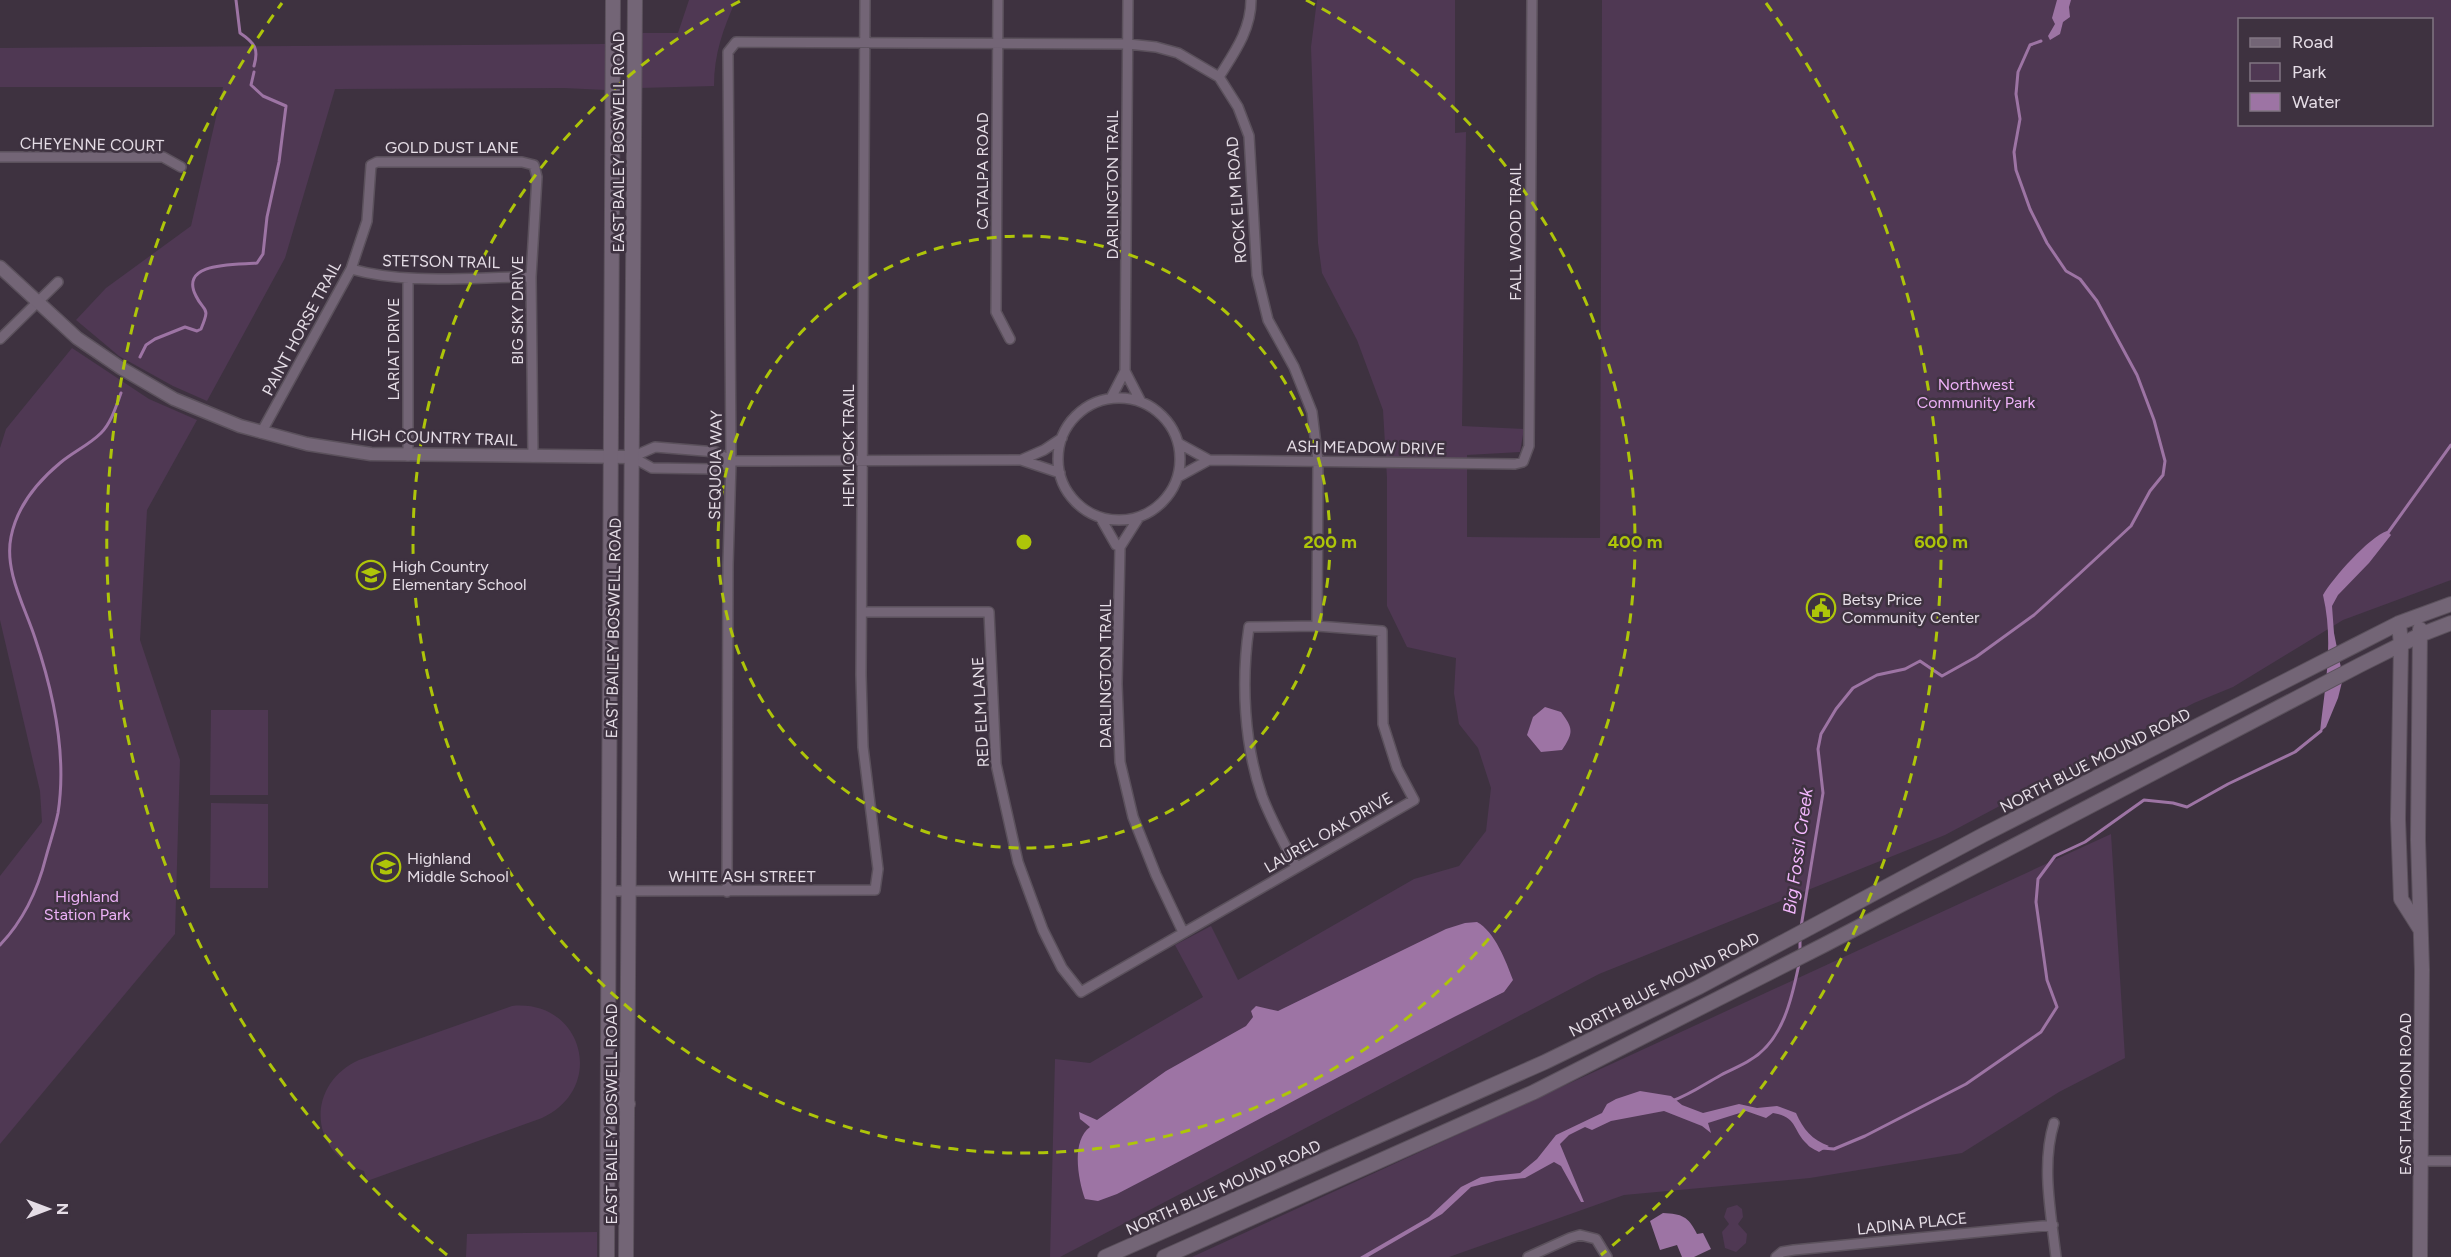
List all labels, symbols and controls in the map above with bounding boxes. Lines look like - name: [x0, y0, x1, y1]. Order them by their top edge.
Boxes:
- legend: [2238, 18, 2433, 126]
- text: Road: [2292, 31, 2333, 53]
- street label: EAST BAILEY BOSWELL ROAD: [609, 32, 628, 252]
- text: Park: [2292, 61, 2327, 83]
- text: Water: [2292, 91, 2340, 113]
- street label: DARLINGTON TRAIL: [1103, 110, 1122, 260]
- street label: CATALPA ROAD: [973, 112, 992, 230]
- street label: CHEYENNE COURT: [20, 134, 165, 155]
- street label: ROCK ELM ROAD: [1223, 136, 1250, 264]
- street label: GOLD DUST LANE: [385, 138, 519, 157]
- street label: FALL WOOD TRAIL: [1506, 163, 1525, 301]
- street label: STETSON TRAIL: [382, 251, 501, 272]
- street label: BIG SKY DRIVE: [508, 255, 527, 365]
- street label: PAINT HORSE TRAIL: [258, 257, 345, 399]
- street label: LARIAT DRIVE: [384, 298, 403, 400]
- park label: Northwest Community Park: [1917, 375, 2035, 412]
- street label: HEMLOCK TRAIL: [839, 384, 858, 508]
- street label: SEQUOIA WAY: [705, 410, 726, 520]
- street label: HIGH COUNTRY TRAIL: [350, 425, 518, 450]
- street label: ASH MEADOW DRIVE: [1286, 437, 1446, 458]
- street label: EAST BAILEY BOSWELL ROAD: [602, 517, 625, 739]
- text: 200 m: [1303, 531, 1357, 553]
- text: 400 m: [1608, 531, 1662, 553]
- text: 600 m: [1914, 531, 1968, 553]
- centre of rings: [1014, 532, 1034, 552]
- place label: High Country Elementary School: [392, 557, 526, 594]
- school or university icon: High Country Elementary School: [355, 559, 387, 591]
- place label: Betsy Price Community Center: [1842, 590, 1980, 627]
- public building icon: Betsy Price Community Center: [1805, 592, 1837, 624]
- street label: DARLINGTON TRAIL: [1096, 599, 1115, 749]
- street label: RED ELM LANE: [968, 656, 993, 768]
- street label: NORTH BLUE MOUND ROAD: [1997, 704, 2194, 817]
- water label: Big Fossil Creek: [1778, 785, 1818, 916]
- street label: LAUREL OAK DRIVE: [1261, 788, 1396, 877]
- place label: Highland Middle School: [407, 849, 509, 886]
- school or university icon: Highland Middle School: [370, 851, 402, 883]
- street label: WHITE ASH STREET: [668, 867, 816, 886]
- park label: Highland Station Park: [44, 887, 130, 924]
- street label: NORTH BLUE MOUND ROAD: [1566, 928, 1763, 1041]
- street label: EAST BAILEY BOSWELL ROAD: [602, 1004, 621, 1224]
- street label: EAST HARMON ROAD: [2396, 1013, 2415, 1175]
- street label: NORTH BLUE MOUND ROAD: [1123, 1136, 1324, 1239]
- north arrow: [18, 1179, 78, 1239]
- text: N: [53, 1203, 72, 1215]
- street label: LADINA PLACE: [1856, 1208, 1968, 1239]

